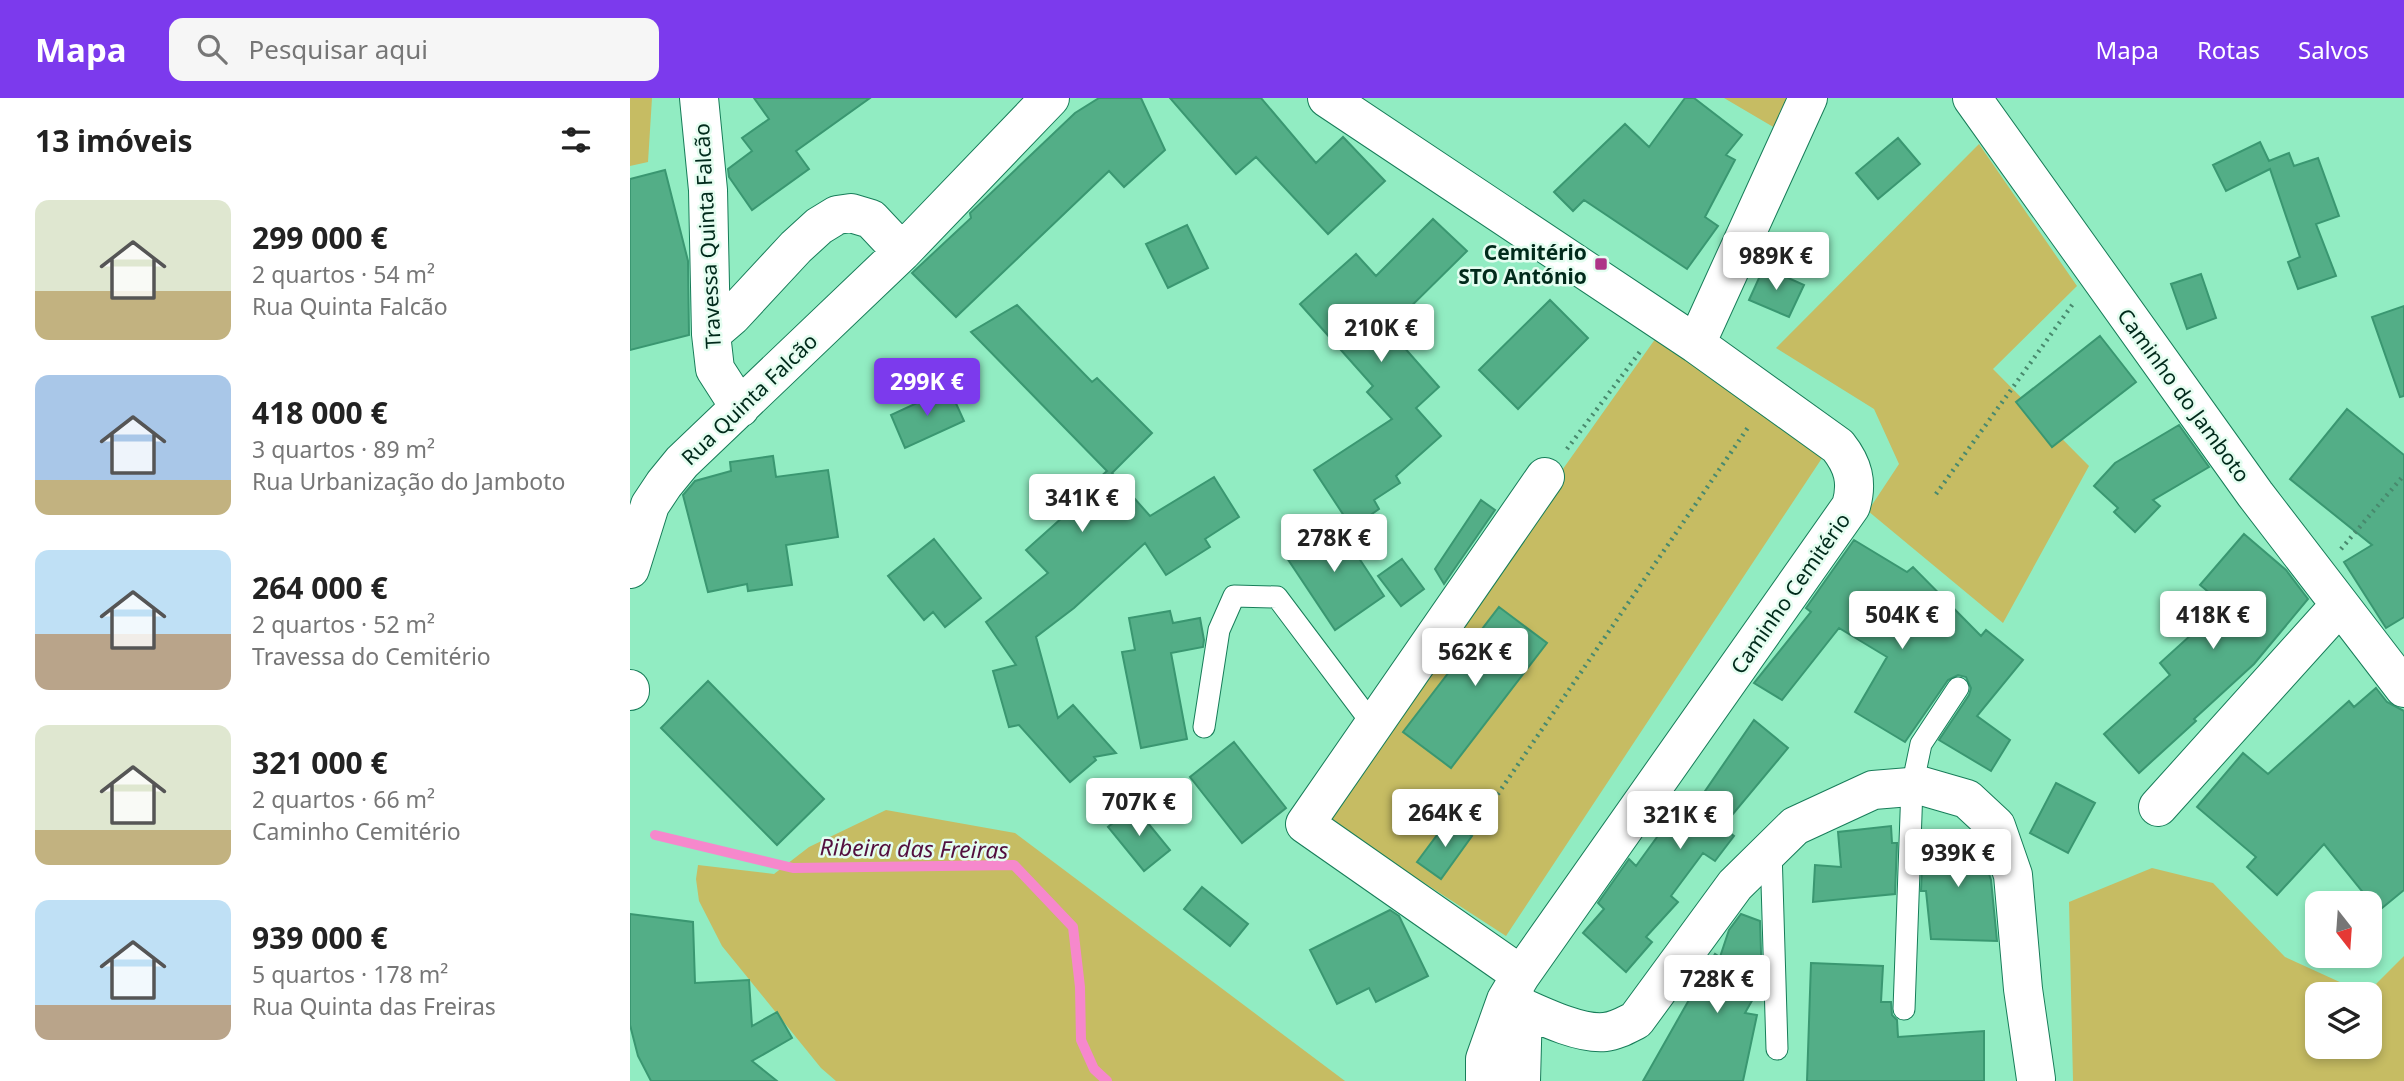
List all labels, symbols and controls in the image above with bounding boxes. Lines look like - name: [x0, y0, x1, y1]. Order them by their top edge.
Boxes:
- search box: [169, 18, 659, 81]
- text: Mapa: [35, 27, 127, 72]
- icon: search: [193, 30, 231, 68]
- text: Pesquisar aqui: [249, 31, 428, 67]
- text: Mapa: [2095, 33, 2159, 66]
- text: Rotas: [2197, 33, 2260, 66]
- text: Salvos: [2298, 33, 2369, 66]
- text: 13 imóveis: [35, 120, 193, 161]
- icon: filters: [557, 121, 595, 159]
- street label: Travessa Quinta Falcão: [687, 123, 727, 349]
- text: 299 000 €: [252, 217, 388, 258]
- icon: home: [91, 228, 175, 312]
- pin: 989K €: [1719, 232, 1833, 292]
- place label: Cemitério STO António: [1458, 238, 1587, 290]
- text: 989K €: [1739, 239, 1813, 271]
- marker: Cemitério STO António: [1593, 256, 1609, 272]
- text: 2 quartos · 54 m²: [252, 258, 435, 290]
- text: Rua Quinta Falcão: [252, 290, 448, 322]
- street label: Caminho do Jamboto: [2111, 302, 2257, 488]
- pin: 210K €: [1324, 304, 1438, 364]
- text: 210K €: [1344, 311, 1418, 343]
- street label: Rua Quinta Falcão: [675, 327, 823, 471]
- pin: 299K €: [870, 358, 984, 418]
- text: 299K €: [890, 365, 964, 397]
- text: 418 000 €: [252, 392, 388, 433]
- icon: home: [91, 403, 175, 487]
- text: 3 quartos · 89 m²: [252, 433, 435, 465]
- text: Rua Urbanização do Jamboto: [252, 465, 565, 497]
- pin: 341K €: [1025, 474, 1139, 534]
- text: 341K €: [1045, 481, 1119, 513]
- street label: Caminho Cemitério: [1724, 507, 1856, 679]
- pin: 278K €: [1277, 514, 1391, 574]
- text: 278K €: [1297, 521, 1371, 553]
- text: 264 000 €: [252, 567, 388, 608]
- icon: home: [91, 578, 175, 662]
- pin: 504K €: [1845, 592, 1959, 651]
- pin: 418K €: [2156, 592, 2270, 651]
- text: 504K €: [1865, 598, 1939, 630]
- text: 418K €: [2176, 598, 2250, 630]
- text: 2 quartos · 52 m²: [252, 608, 435, 640]
- pin: 562K €: [1418, 628, 1532, 688]
- text: 562K €: [1438, 635, 1512, 667]
- text: Travessa do Cemitério: [252, 640, 491, 672]
- text: 321 000 €: [252, 742, 388, 783]
- icon: home: [91, 753, 175, 837]
- pin: 707K €: [1082, 778, 1196, 838]
- text: 2 quartos · 66 m²: [252, 783, 435, 815]
- text: 707K €: [1102, 785, 1176, 817]
- pin: 264K €: [1388, 790, 1502, 849]
- pin: 321K €: [1623, 792, 1737, 851]
- text: 264K €: [1408, 796, 1482, 828]
- text: 321K €: [1643, 798, 1717, 830]
- text: Caminho Cemitério: [252, 815, 461, 847]
- water label: Ribeira das Freiras: [819, 830, 1009, 866]
- pin: 939K €: [1901, 830, 2015, 889]
- text: 939K €: [1921, 836, 1995, 868]
- north arrow: [2305, 891, 2382, 968]
- map controls: [2305, 891, 2382, 1059]
- text: 939 000 €: [252, 917, 388, 958]
- icon: home: [91, 928, 175, 1012]
- pin: 728K €: [1660, 956, 1774, 1015]
- text: 5 quartos · 178 m²: [252, 958, 448, 990]
- text: 728K €: [1680, 962, 1754, 994]
- button: layers: [2305, 982, 2382, 1059]
- text: Rua Quinta das Freiras: [252, 990, 496, 1022]

